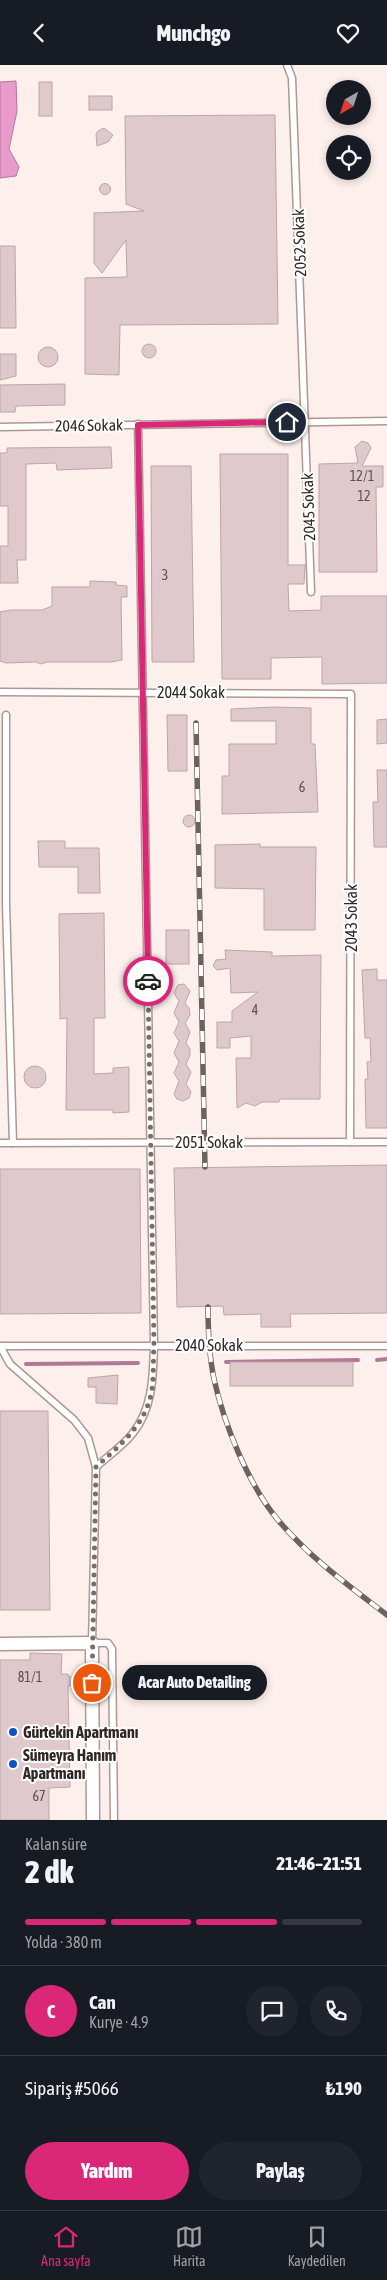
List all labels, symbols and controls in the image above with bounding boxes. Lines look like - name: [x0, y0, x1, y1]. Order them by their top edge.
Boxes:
- icon: back: [25, 19, 53, 47]
- icon: heart: [334, 19, 362, 47]
- text: Munchgo: [156, 20, 231, 46]
- north arrow: [326, 80, 371, 125]
- map controls: [326, 80, 371, 180]
- button: locate: [326, 135, 371, 180]
- street label: 2052 Sokak: [289, 209, 309, 277]
- pin: [266, 401, 308, 443]
- icon: home: [273, 408, 301, 436]
- street label: 2046 Sokak: [55, 415, 123, 435]
- house number: 12/1: [350, 468, 374, 484]
- street label: 2045 Sokak: [298, 473, 318, 541]
- house number: 12: [357, 488, 371, 504]
- house number: 3: [162, 567, 168, 583]
- street label: 2044 Sokak: [157, 683, 225, 701]
- house number: 6: [299, 779, 306, 795]
- street label: 2043 Sokak: [342, 884, 360, 952]
- courier: [123, 956, 173, 1006]
- icon: car: [134, 967, 162, 995]
- house number: 4: [252, 1002, 259, 1018]
- street label: 2051 Sokak: [175, 1133, 243, 1151]
- street label: 2040 Sokak: [175, 1336, 243, 1354]
- pin: [71, 1662, 113, 1704]
- callout: Acar Auto Detailing: [122, 1665, 267, 1701]
- house number: 81/1: [18, 1669, 42, 1685]
- icon: bag: [78, 1669, 106, 1697]
- text: Acar Auto Detailing: [138, 1673, 251, 1691]
- place label: Gürtekin Apartmanı: [23, 1723, 139, 1741]
- marker: Gürtekin Apartmanı: [7, 1726, 19, 1738]
- place label: Sümeyra Hanım Apartmanı: [22, 1746, 116, 1782]
- marker: Sümeyra Hanım Apartmanı: [7, 1758, 19, 1770]
- house number: 67: [32, 1788, 46, 1804]
- text: Kalan süre: [25, 1835, 87, 1853]
- text: 21:46–21:51: [276, 1852, 362, 1874]
- text: 2 dk: [25, 1853, 74, 1890]
- text: Yolda · 380 m: [25, 1933, 102, 1951]
- button: chat: [246, 1985, 298, 2037]
- button: phone: [310, 1985, 362, 2037]
- text: Can: [89, 1991, 116, 2013]
- text: C: [47, 2000, 55, 2022]
- text: Kurye · 4.9: [89, 2013, 149, 2031]
- text: Sipariş #5066: [25, 2077, 119, 2099]
- text: ₺190: [326, 2077, 362, 2099]
- button: Yardım: [25, 2142, 189, 2200]
- button: Paylaş: [199, 2142, 362, 2200]
- tab: Ana sayfa: [41, 2223, 91, 2269]
- tab: Harita: [173, 2223, 206, 2269]
- tab: Kaydedilen: [288, 2223, 346, 2269]

